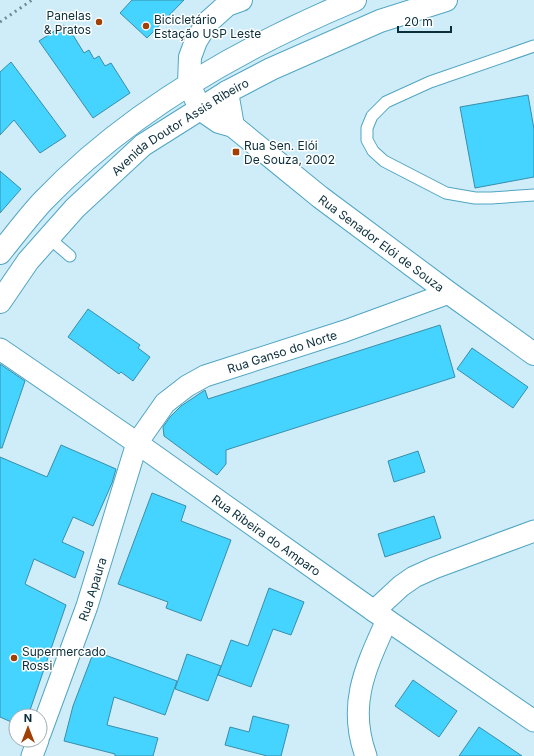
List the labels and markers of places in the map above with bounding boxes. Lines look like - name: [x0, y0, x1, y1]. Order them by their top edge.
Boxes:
- place label: Panelas & Pratos: [44, 8, 91, 37]
- place label: Bicicletário Estação USP Leste: [154, 12, 261, 41]
- marker: Panelas & Pratos: [94, 17, 104, 27]
- marker: Bicicletário Estação USP Leste: [141, 21, 151, 31]
- place label: Rua Sen. Elói De Souza, 2002: [244, 138, 335, 167]
- marker: Rua Sen. Elói De Souza, 2002: [231, 147, 241, 157]
- place label: Supermercado Rossi: [22, 644, 106, 673]
- marker: Supermercado Rossi: [9, 653, 19, 663]

